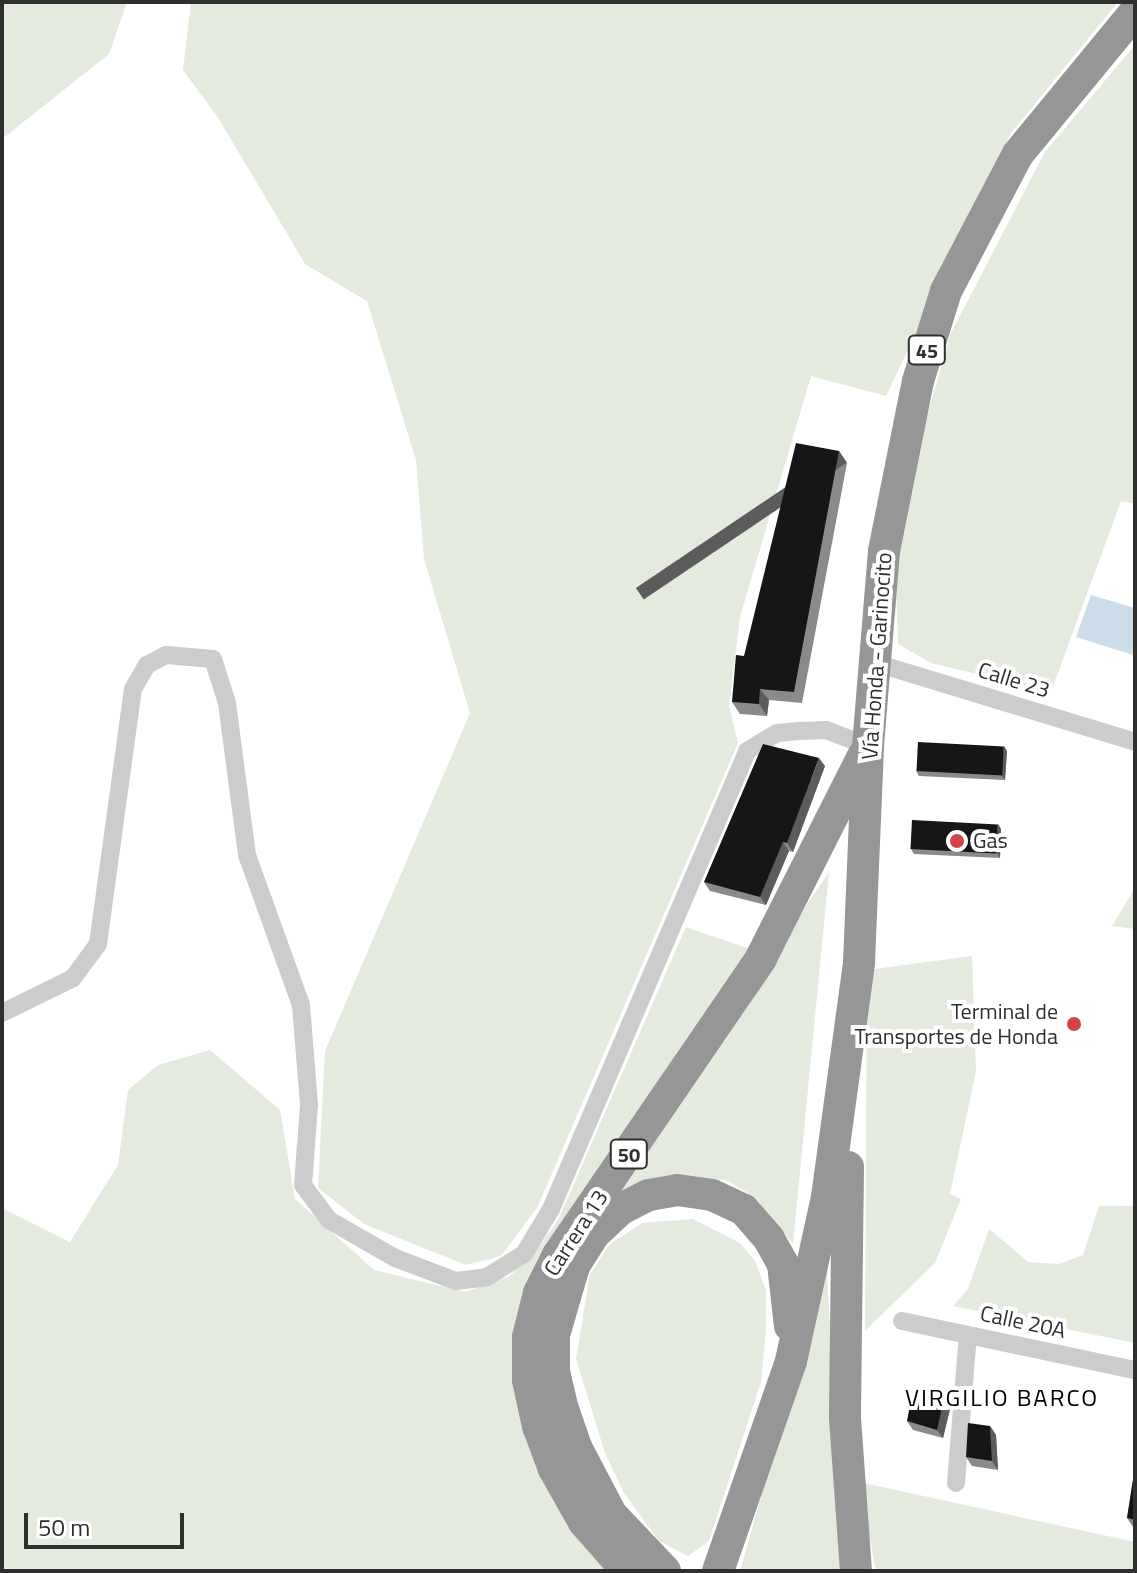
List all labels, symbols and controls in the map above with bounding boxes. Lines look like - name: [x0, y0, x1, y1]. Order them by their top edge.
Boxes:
- road number: 45: [907, 334, 947, 366]
- street label: Vía Honda - Garinocito: [857, 551, 897, 761]
- street label: Calle 23: [975, 657, 1053, 703]
- place label: Gas: [973, 828, 1008, 854]
- marker: Gas: [948, 832, 966, 850]
- place label: Terminal de Transportes de Honda: [855, 998, 1058, 1050]
- marker: Terminal de Transportes de Honda: [1065, 1015, 1083, 1033]
- road number: 50: [609, 1138, 649, 1170]
- street label: Carrera 13: [538, 1185, 614, 1281]
- street label: Calle 20A: [978, 1300, 1068, 1344]
- district label: VIRGILIO BARCO: [905, 1384, 1099, 1412]
- scale bar: [28, 1497, 188, 1547]
- text: 50 m: [38, 1509, 90, 1545]

